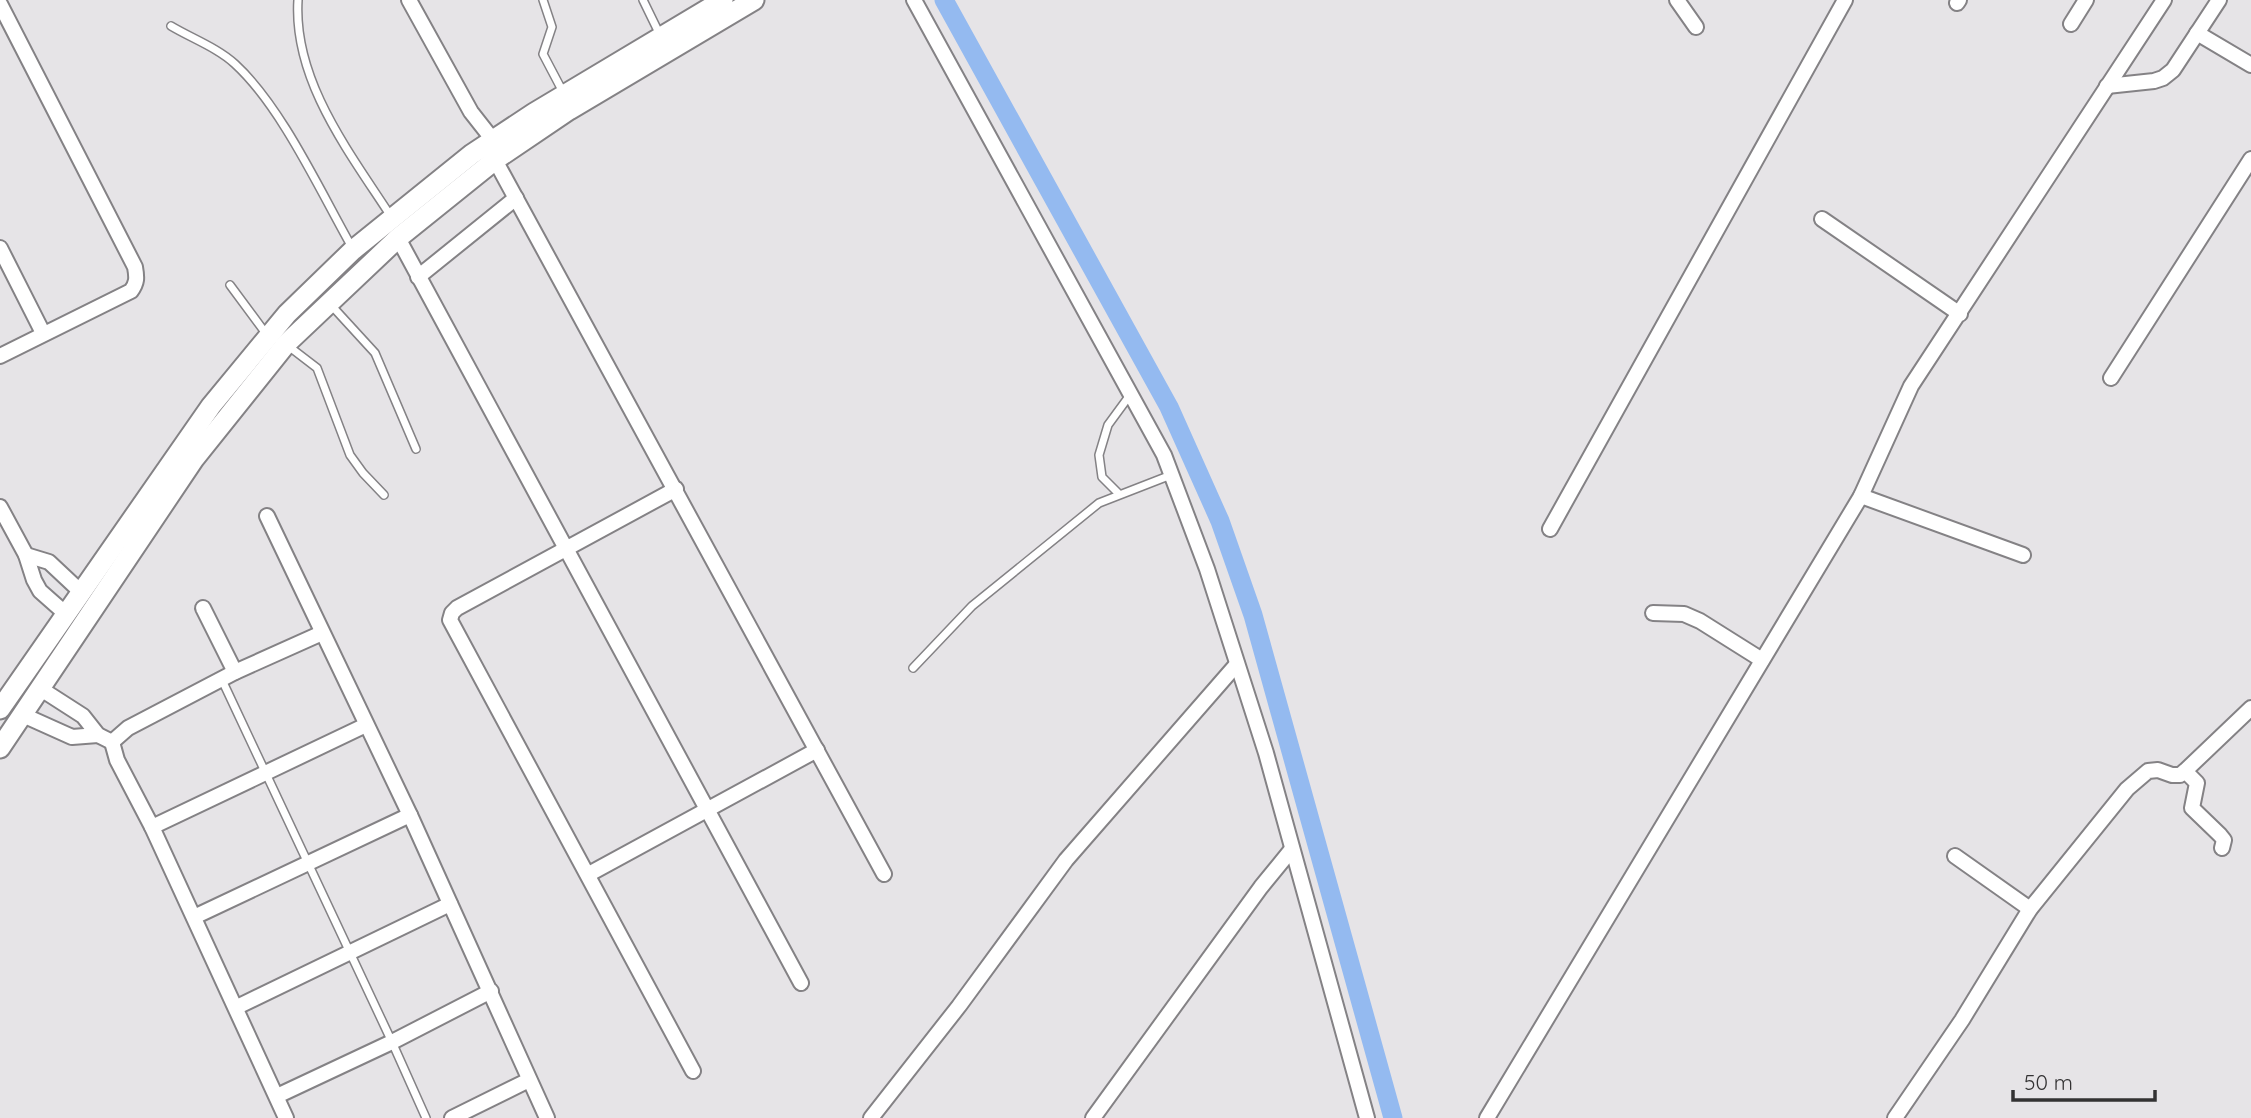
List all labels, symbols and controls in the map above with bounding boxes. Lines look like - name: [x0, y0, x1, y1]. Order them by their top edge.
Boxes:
- scale bar: [2013, 1058, 2155, 1102]
- text: 50 m: [2024, 1069, 2073, 1095]

